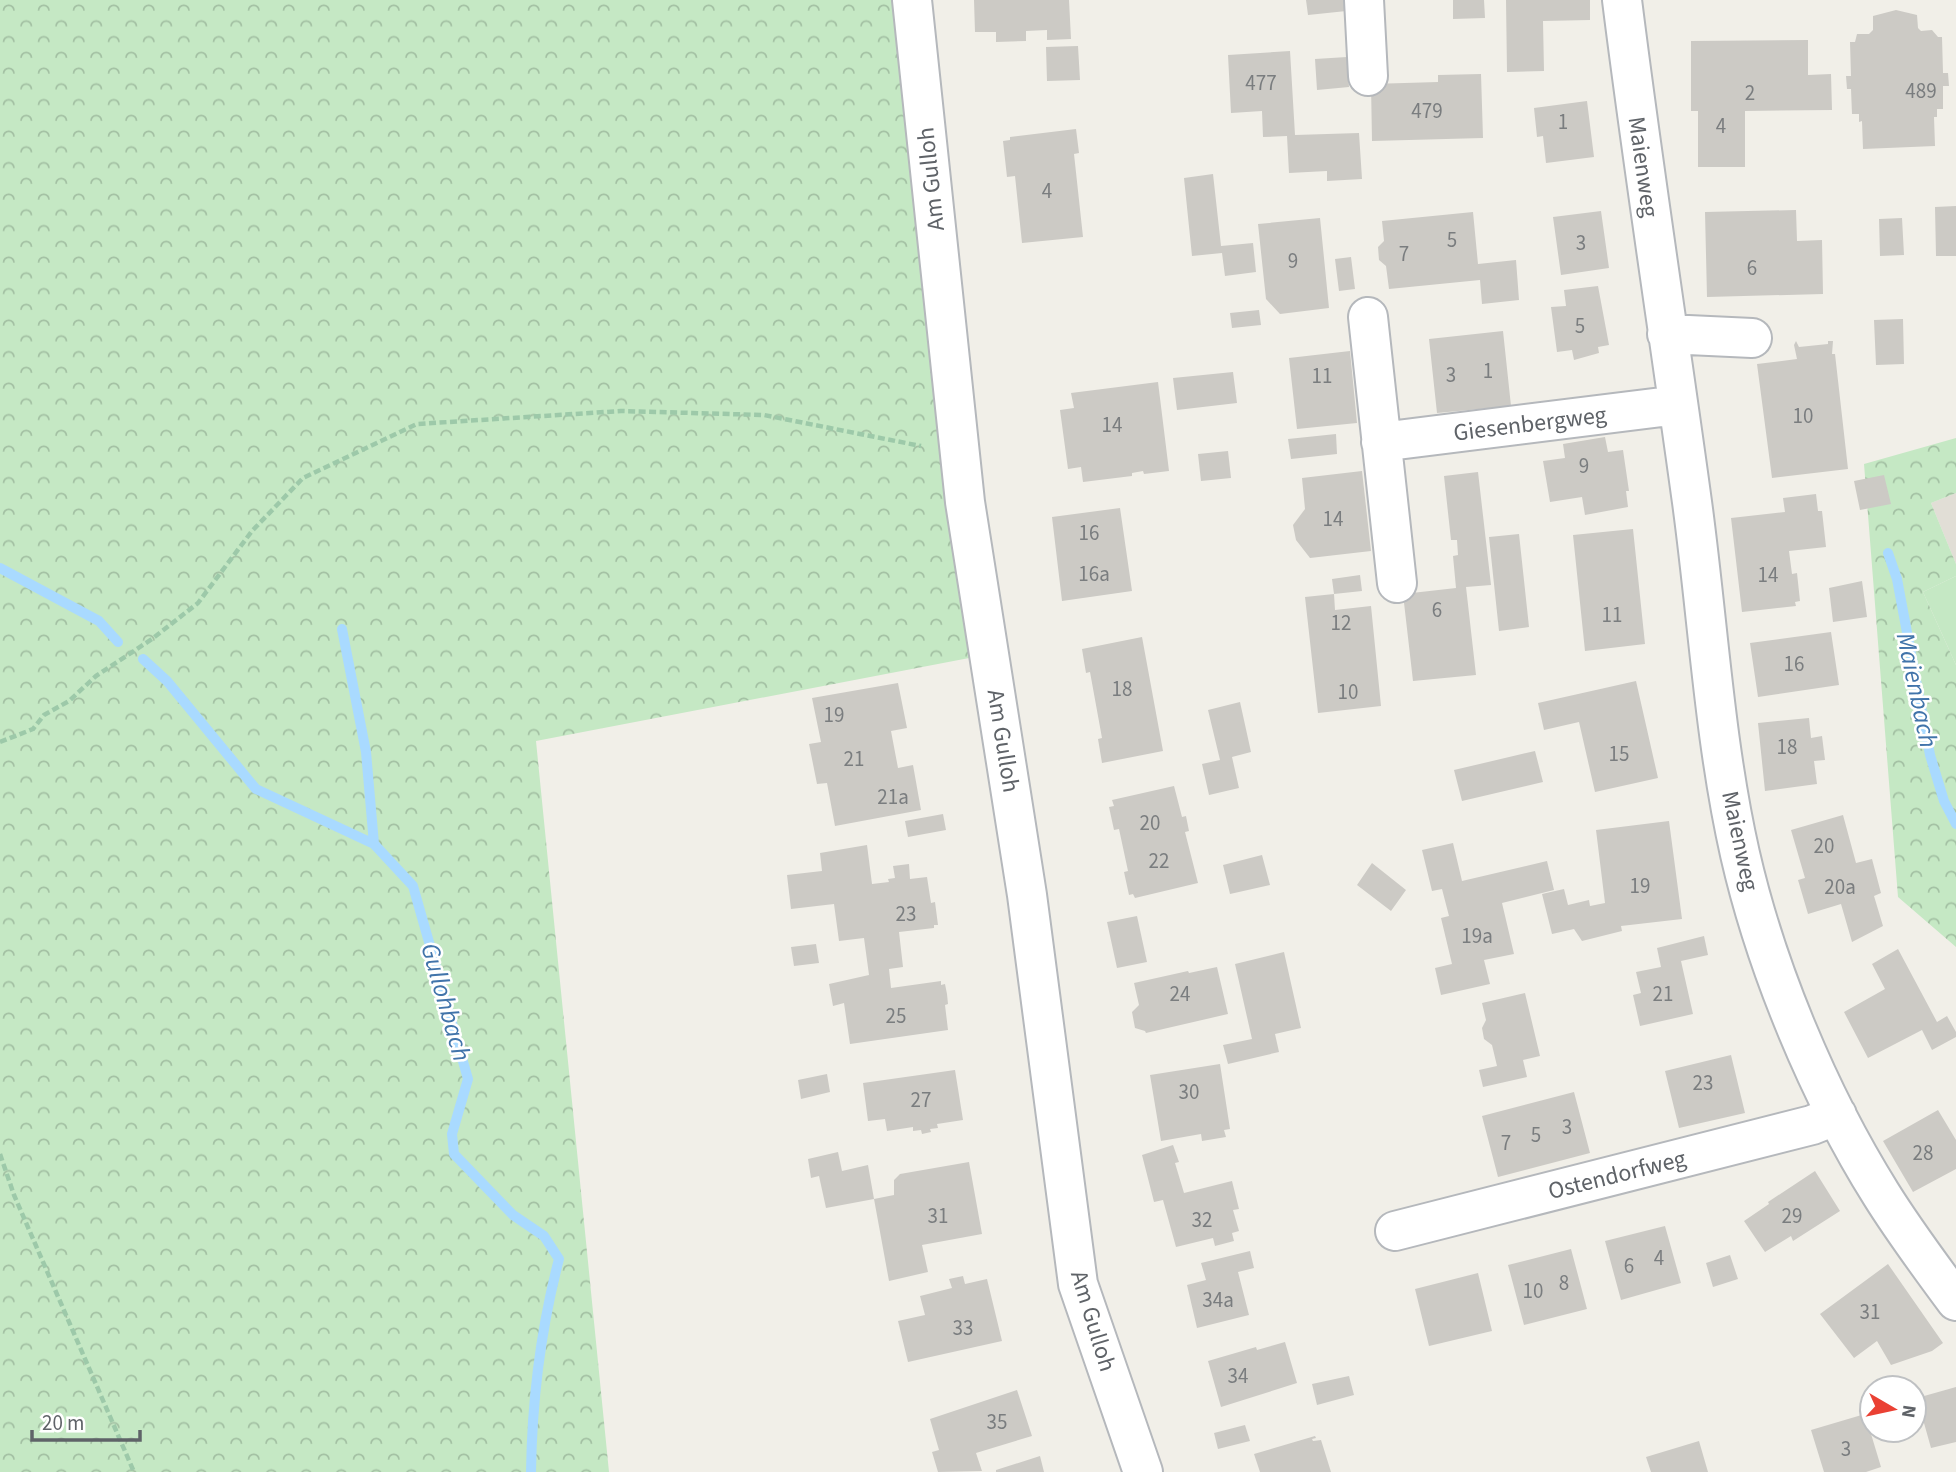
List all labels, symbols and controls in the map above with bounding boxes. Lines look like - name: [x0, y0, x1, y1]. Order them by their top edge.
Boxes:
- house number: 477: [1245, 68, 1277, 98]
- house number: 489: [1905, 76, 1937, 106]
- house number: 2: [1745, 78, 1755, 108]
- house number: 479: [1411, 96, 1443, 126]
- house number: 1: [1558, 107, 1568, 137]
- house number: 4: [1716, 111, 1726, 141]
- street label: Maienweg: [1619, 114, 1667, 220]
- street label: Am Gulloh: [908, 126, 954, 232]
- house number: 4: [1042, 176, 1052, 206]
- house number: 5: [1447, 225, 1457, 255]
- house number: 3: [1576, 228, 1586, 258]
- house number: 7: [1399, 239, 1409, 269]
- house number: 9: [1288, 246, 1298, 276]
- house number: 6: [1747, 253, 1757, 283]
- house number: 5: [1575, 311, 1585, 341]
- house number: 1: [1483, 356, 1493, 386]
- house number: 3: [1446, 360, 1456, 390]
- house number: 11: [1312, 361, 1332, 391]
- street label: Giesenbergweg: [1451, 397, 1609, 451]
- house number: 10: [1793, 401, 1813, 431]
- house number: 14: [1102, 410, 1122, 440]
- house number: 9: [1579, 451, 1589, 481]
- house number: 14: [1323, 504, 1343, 534]
- house number: 16: [1079, 518, 1099, 548]
- house number: 16a: [1078, 559, 1110, 589]
- house number: 14: [1758, 560, 1778, 590]
- house number: 6: [1432, 595, 1442, 625]
- house number: 11: [1602, 600, 1622, 630]
- house number: 12: [1331, 608, 1351, 638]
- water label: Maienbach: [1887, 629, 1947, 751]
- house number: 16: [1784, 649, 1804, 679]
- house number: 18: [1112, 674, 1132, 704]
- house number: 10: [1338, 677, 1358, 707]
- street label: Am Gulloh: [978, 687, 1028, 795]
- house number: 19: [824, 700, 844, 730]
- house number: 18: [1777, 732, 1797, 762]
- house number: 15: [1609, 739, 1629, 769]
- house number: 21: [844, 744, 864, 774]
- house number: 21a: [877, 782, 909, 812]
- street label: Maienweg: [1712, 788, 1768, 894]
- house number: 20: [1140, 808, 1160, 838]
- house number: 20: [1814, 831, 1834, 861]
- house number: 22: [1149, 846, 1169, 876]
- house number: 19: [1630, 871, 1650, 901]
- house number: 20a: [1824, 872, 1856, 902]
- house number: 23: [896, 899, 916, 929]
- house number: 19a: [1461, 921, 1493, 951]
- water label: Gullohbach: [411, 939, 481, 1065]
- house number: 24: [1170, 979, 1190, 1009]
- house number: 21: [1653, 979, 1673, 1009]
- house number: 25: [886, 1001, 906, 1031]
- house number: 23: [1693, 1068, 1713, 1098]
- house number: 30: [1179, 1077, 1199, 1107]
- house number: 27: [911, 1085, 931, 1115]
- house number: 3: [1562, 1112, 1572, 1142]
- house number: 5: [1531, 1120, 1541, 1150]
- house number: 7: [1501, 1128, 1511, 1158]
- house number: 28: [1913, 1138, 1933, 1168]
- street label: Ostendorfweg: [1544, 1141, 1690, 1209]
- house number: 31: [928, 1201, 948, 1231]
- house number: 29: [1782, 1201, 1802, 1231]
- house number: 32: [1192, 1205, 1212, 1235]
- house number: 4: [1654, 1243, 1664, 1273]
- house number: 6: [1624, 1251, 1634, 1281]
- street label: Am Gulloh: [1061, 1266, 1125, 1376]
- house number: 8: [1559, 1268, 1569, 1298]
- house number: 10: [1523, 1276, 1543, 1306]
- house number: 34a: [1202, 1285, 1234, 1315]
- house number: 31: [1860, 1297, 1880, 1327]
- house number: 33: [953, 1313, 973, 1343]
- house number: 34: [1228, 1361, 1248, 1391]
- north arrow: [1858, 1374, 1928, 1444]
- scale bar: [32, 1398, 140, 1442]
- text: N: [1894, 1403, 1923, 1420]
- house number: 35: [987, 1407, 1007, 1437]
- text: 20 m: [42, 1408, 84, 1438]
- house number: 3: [1841, 1434, 1851, 1464]

